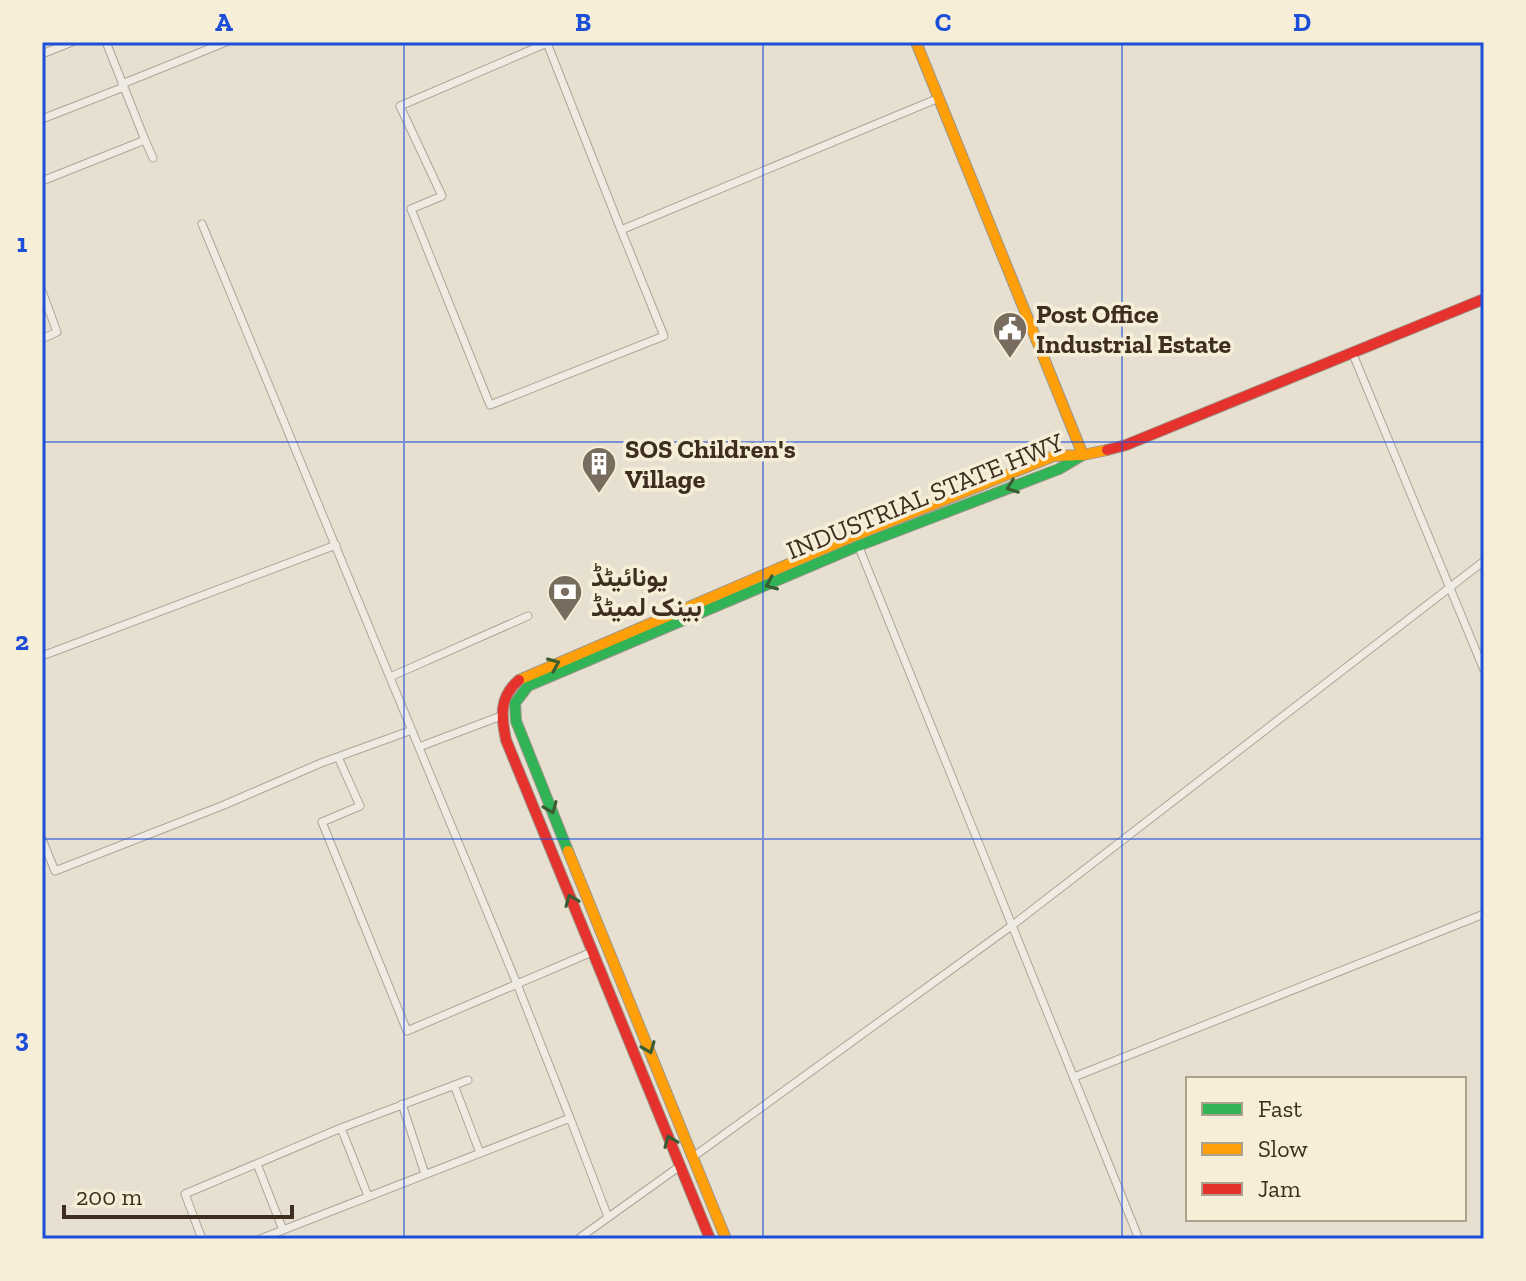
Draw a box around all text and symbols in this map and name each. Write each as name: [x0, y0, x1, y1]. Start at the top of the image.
text: A: [215, 6, 233, 38]
text: B: [575, 6, 591, 38]
text: C: [935, 6, 951, 38]
text: D: [1293, 6, 1311, 38]
text: 1: [17, 227, 28, 259]
place label: Post Office Industrial Estate: [1036, 298, 1232, 360]
public building icon: Post Office Industrial Estate: [991, 310, 1029, 360]
street label: INDUSTRIAL STATE HWY: [782, 426, 1068, 566]
place label: SOS Children's Village: [625, 433, 796, 495]
building icon: SOS Children's Village: [580, 445, 618, 495]
one-way arrow: [1006, 477, 1020, 494]
place label: یونائیٹڈ بینک لمیٹڈ: [591, 561, 702, 623]
bank icon: یونائیٹڈ بینک لمیٹڈ: [546, 573, 584, 623]
one-way arrow: [765, 574, 779, 590]
text: 2: [15, 625, 29, 657]
one-way arrow: [546, 657, 560, 673]
one-way arrow: [541, 800, 557, 814]
one-way arrow: [565, 894, 581, 908]
text: 3: [15, 1022, 29, 1054]
one-way arrow: [639, 1040, 655, 1054]
legend: [1186, 1077, 1466, 1221]
text: Fast: [1258, 1094, 1302, 1123]
text: Slow: [1258, 1134, 1308, 1163]
one-way arrow: [663, 1135, 680, 1149]
scale bar: [64, 1169, 292, 1219]
text: Jam: [1258, 1174, 1301, 1203]
text: 200 m: [76, 1182, 142, 1211]

